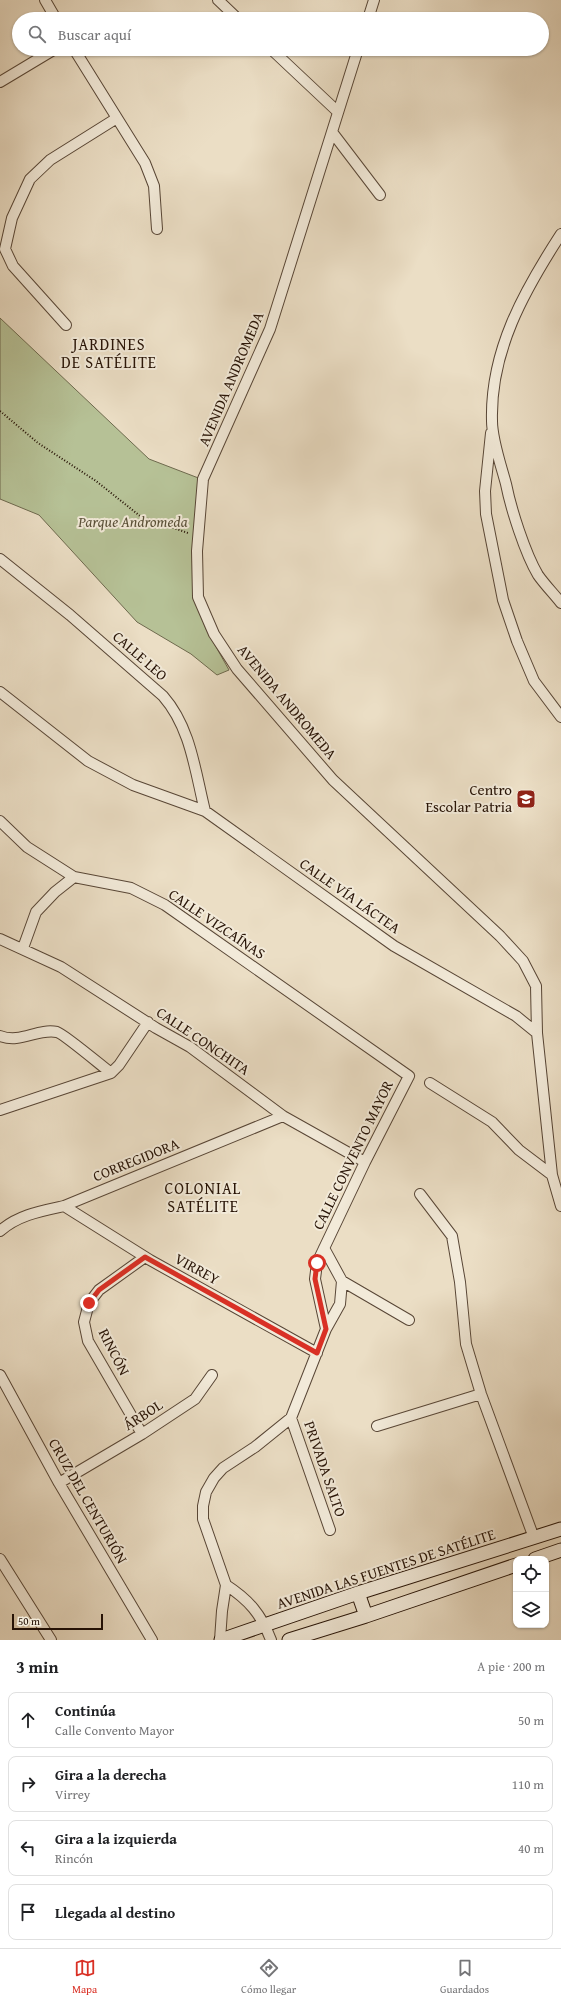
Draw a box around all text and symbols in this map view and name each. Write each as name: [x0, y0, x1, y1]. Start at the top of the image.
search box: [12, 12, 549, 56]
icon: search: [26, 23, 48, 45]
text: Buscar aquí: [58, 24, 131, 45]
street label: AVENIDA ANDROMEDA: [193, 308, 268, 449]
district label: JARDINES DE SATÉLITE: [61, 332, 157, 374]
park label: Parque Andromeda: [77, 511, 188, 532]
street label: CALLE LEO: [108, 626, 172, 685]
street label: AVENIDA ANDROMEDA: [233, 640, 342, 764]
place label: Centro Escolar Patria: [425, 779, 512, 817]
school or university icon: Centro Escolar Patria: [515, 788, 537, 810]
street label: CALLE VÍA LÁCTEA: [296, 853, 405, 938]
street label: CALLE VIZCAÍNAS: [165, 883, 270, 964]
street label: CALLE CONCHITA: [152, 1001, 254, 1080]
street label: CALLE CONVENTO MAYOR: [307, 1076, 398, 1233]
street label: CORREGIDORA: [89, 1133, 182, 1186]
district label: COLONIAL SATÉLITE: [165, 1176, 241, 1218]
street label: VIRREY: [171, 1248, 223, 1289]
route start: [308, 1254, 326, 1272]
route end: [80, 1294, 98, 1312]
street label: RINCÓN: [94, 1325, 135, 1379]
street label: ÁRBOL: [119, 1394, 167, 1435]
street label: PRIVADA SALTO: [299, 1418, 352, 1520]
street label: CRUZ DEL CENTURIÓN: [44, 1434, 133, 1567]
street label: AVENIDA LAS FUENTES DE SATÉLITE: [274, 1523, 498, 1614]
map controls: [513, 1556, 549, 1628]
button: locate: [513, 1556, 549, 1592]
button: layers: [513, 1592, 549, 1628]
scale bar: [12, 1612, 103, 1631]
text: 50 m: [18, 1613, 40, 1629]
text: 3 min: [16, 1654, 58, 1679]
text: A pie · 200 m: [477, 1657, 545, 1676]
text: Continúa: [55, 1700, 116, 1721]
icon: ahead: [17, 1709, 39, 1731]
text: 50 m: [518, 1711, 544, 1730]
text: Calle Convento Mayor: [55, 1721, 174, 1740]
text: Gira a la derecha: [55, 1764, 166, 1785]
icon: right: [17, 1773, 39, 1795]
text: 110 m: [512, 1775, 544, 1794]
text: Virrey: [55, 1785, 90, 1804]
text: Gira a la izquierda: [55, 1828, 177, 1849]
icon: left: [17, 1837, 39, 1859]
text: 40 m: [518, 1839, 544, 1858]
text: Rincón: [55, 1849, 93, 1868]
icon: arrive: [17, 1901, 39, 1923]
text: Llegada al destino: [55, 1902, 175, 1923]
tab: Mapa: [72, 1957, 97, 1997]
tab: Cómo llegar: [241, 1957, 296, 1997]
tab: Guardados: [440, 1957, 489, 1997]

